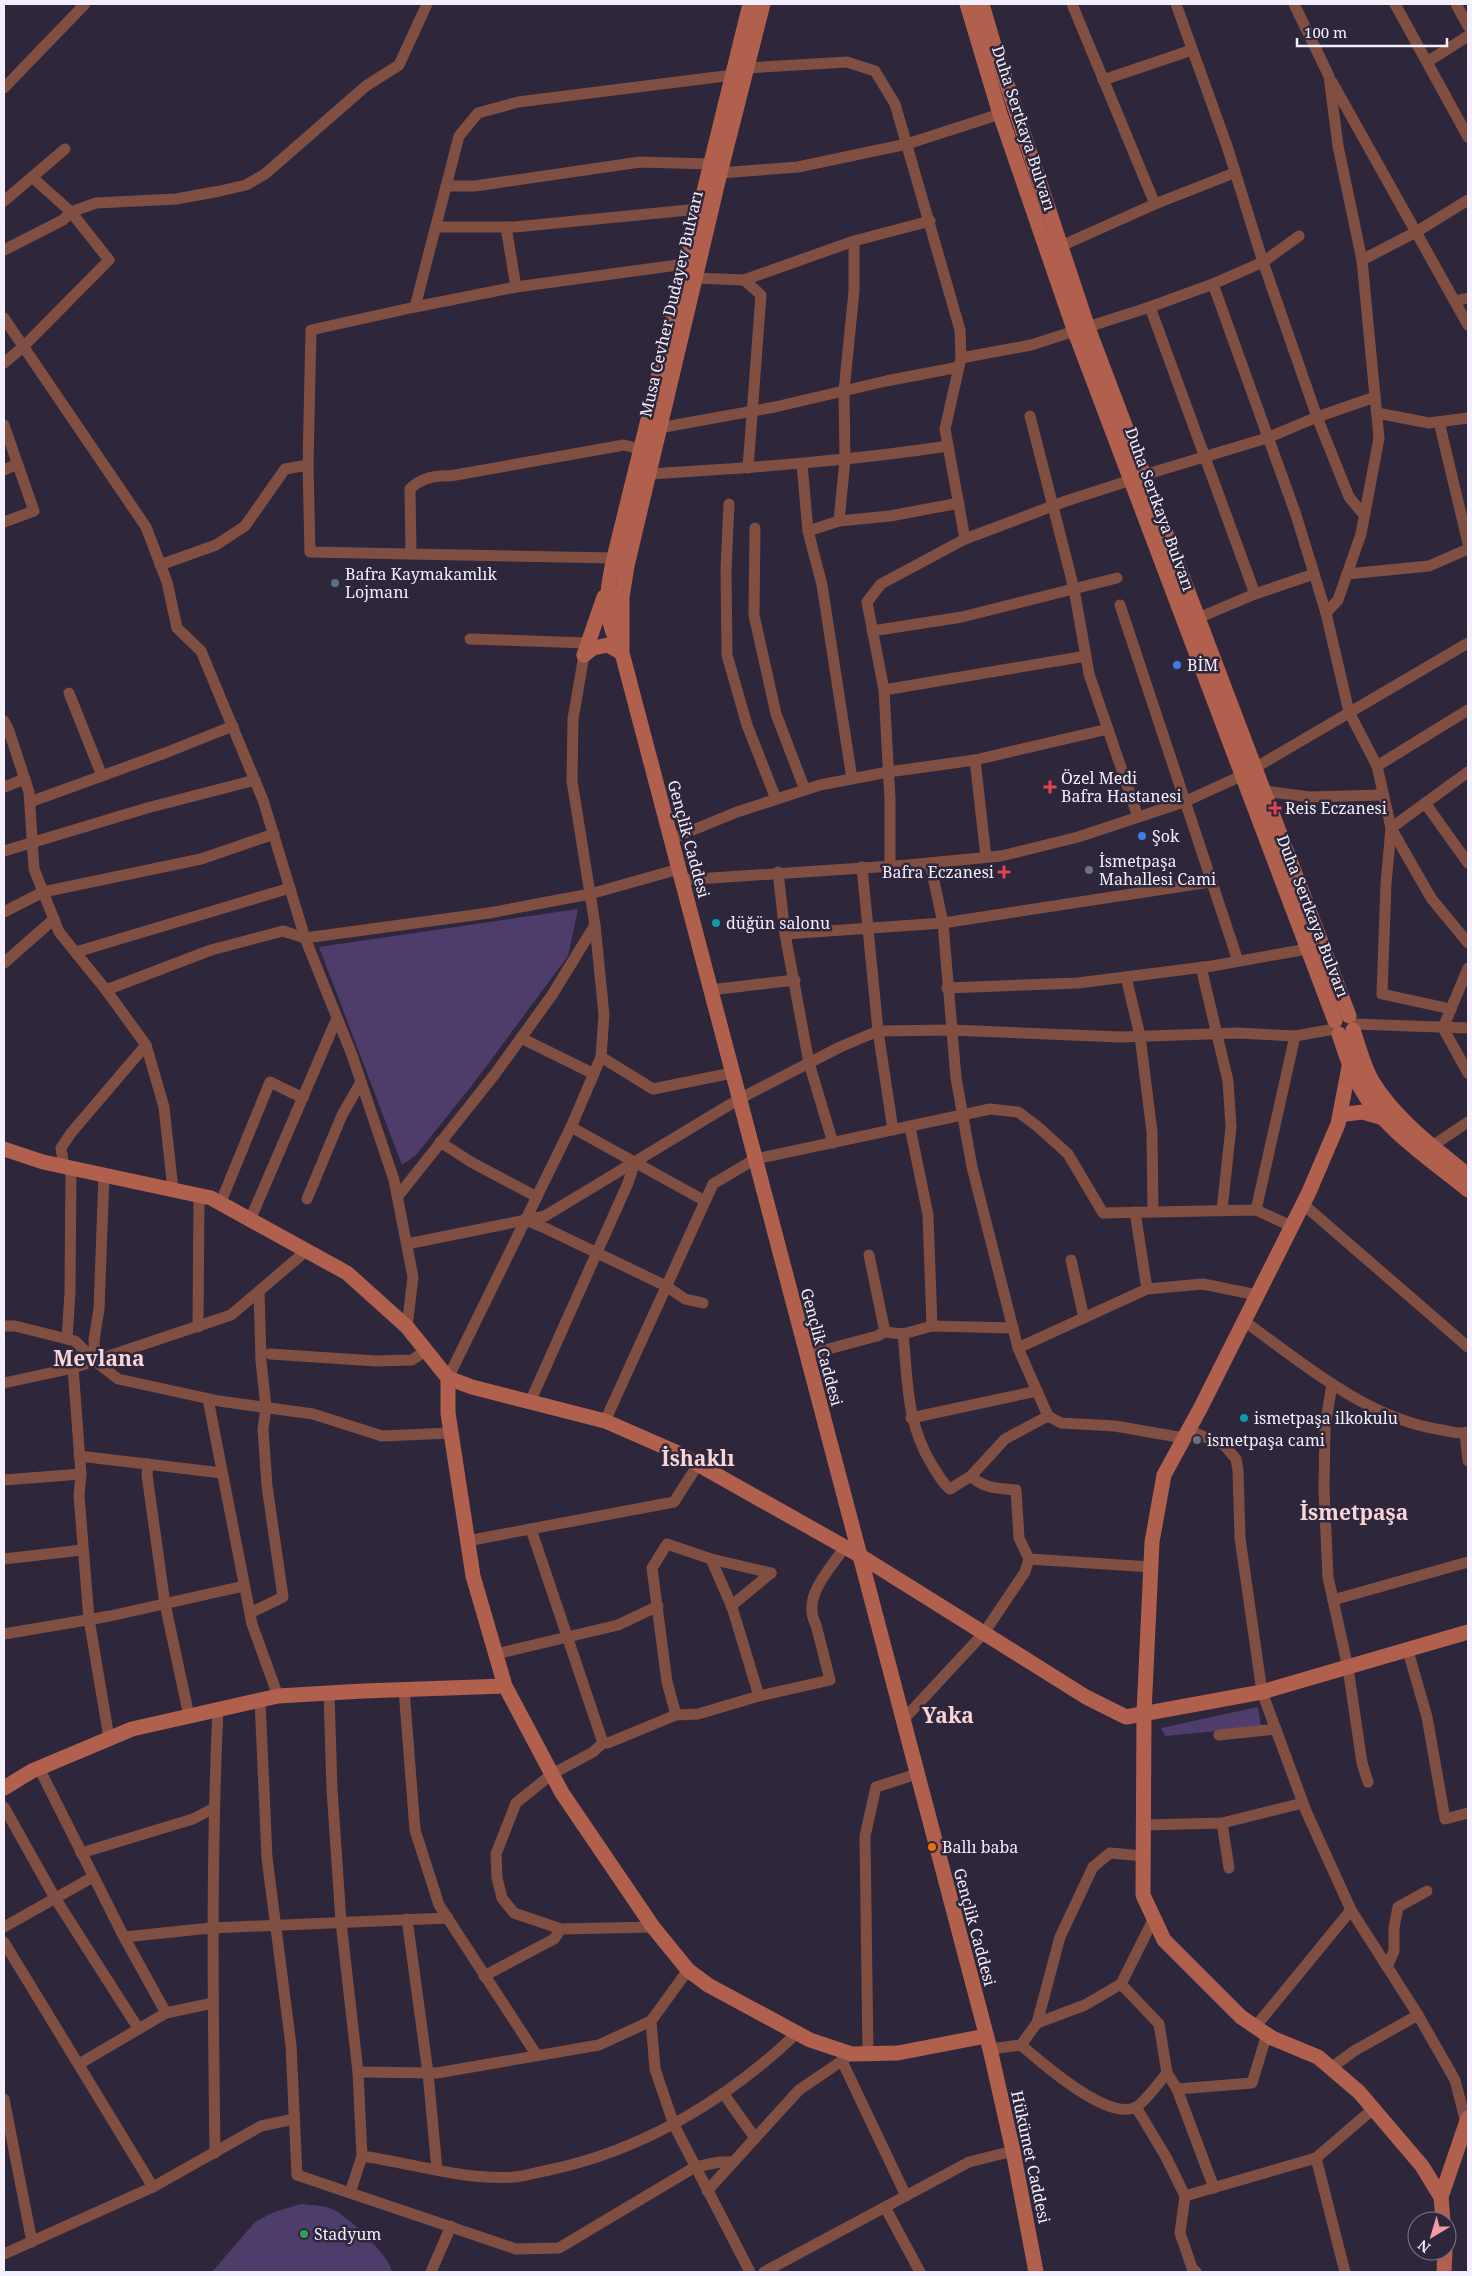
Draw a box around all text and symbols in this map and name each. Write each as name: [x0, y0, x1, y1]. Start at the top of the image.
scale bar: [1297, 15, 1447, 47]
text: 100 m: [1304, 22, 1347, 42]
street label: Duha Sertkaya Bulvarı: [987, 43, 1061, 213]
street label: Musa Cevher Dudayev Bulvarı: [634, 189, 708, 419]
street label: Duha Sertkaya Bulvarı: [1120, 424, 1200, 594]
place label: Bafra Kaymakamlık Lojmanı: [345, 563, 497, 603]
marker: Bafra Kaymakamlık Lojmanı: [329, 577, 341, 589]
place label: BİM: [1187, 654, 1218, 676]
marker: BİM: [1171, 659, 1183, 671]
place label: Özel Medi Bafra Hastanesi: [1061, 767, 1182, 807]
street label: Gençlik Caddesi: [663, 778, 715, 900]
marker: Özel Medi Bafra Hastanesi: [1043, 780, 1057, 794]
place label: Reis Eczanesi: [1285, 797, 1387, 819]
marker: Reis Eczanesi: [1269, 802, 1281, 814]
place label: Şok: [1152, 825, 1180, 847]
marker: Şok: [1136, 830, 1148, 842]
street label: Duha Sertkaya Bulvarı: [1272, 832, 1354, 1000]
place label: İsmetpaşa Mahallesi Cami: [1099, 850, 1216, 890]
place label: Bafra Eczanesi: [882, 861, 994, 883]
marker: İsmetpaşa Mahallesi Cami: [1083, 864, 1095, 876]
marker: Bafra Eczanesi: [998, 866, 1010, 878]
place label: düğün salonu: [726, 912, 830, 934]
marker: düğün salonu: [710, 917, 722, 929]
street label: Gençlik Caddesi: [796, 1286, 848, 1408]
district label: Mevlana: [53, 1344, 145, 1372]
place label: ismetpaşa ilkokulu: [1254, 1407, 1398, 1429]
marker: ismetpaşa ilkokulu: [1238, 1412, 1250, 1424]
place label: ismetpaşa cami: [1207, 1429, 1325, 1451]
marker: ismetpaşa cami: [1191, 1434, 1203, 1446]
district label: İshaklı: [661, 1444, 735, 1472]
district label: İsmetpaşa: [1300, 1498, 1408, 1526]
district label: Yaka: [922, 1701, 974, 1729]
place label: Ballı baba: [942, 1836, 1018, 1858]
marker: Ballı baba: [926, 1841, 938, 1853]
street label: Gençlik Caddesi: [949, 1866, 1001, 1988]
street label: Hükümet Caddesi: [1006, 2089, 1056, 2225]
north arrow: [1407, 2211, 1457, 2261]
place label: Stadyum: [314, 2223, 382, 2245]
marker: Stadyum: [298, 2228, 310, 2240]
text: N: [1413, 2236, 1434, 2258]

